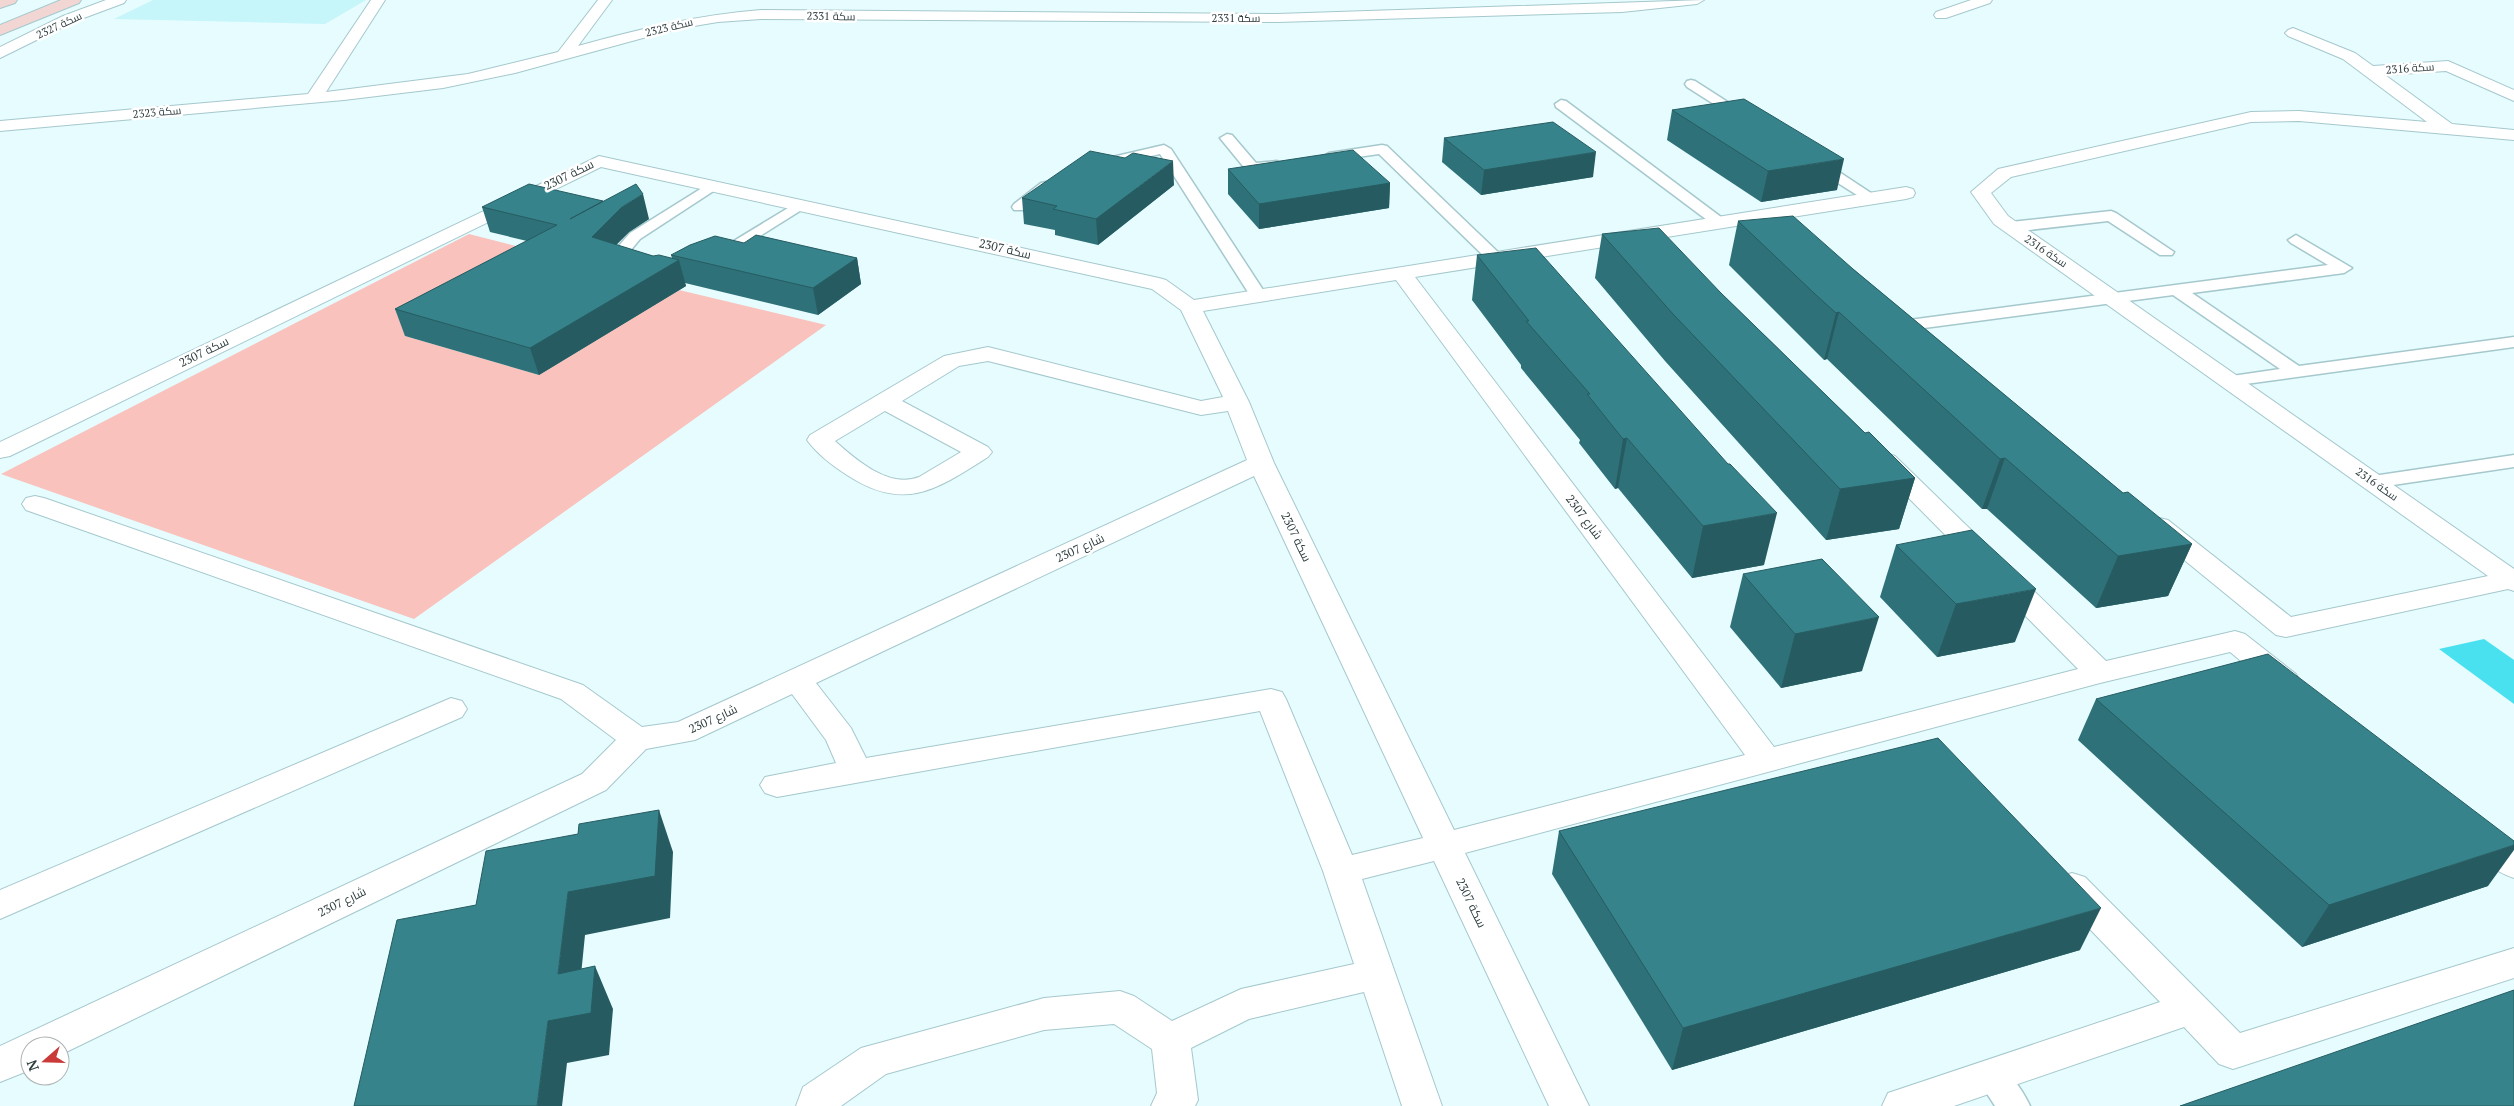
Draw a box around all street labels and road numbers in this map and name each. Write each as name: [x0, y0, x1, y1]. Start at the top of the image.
street label: سكة 2327: [34, 8, 84, 42]
street label: سكة 2331: [806, 9, 856, 23]
street label: سكة 2331: [1212, 11, 1260, 25]
street label: سكة 2323: [644, 14, 694, 40]
street label: 2316 سكة: [2385, 59, 2435, 77]
street label: سكة 2323: [132, 103, 182, 121]
street label: سكة 2307: [542, 156, 596, 193]
street label: 2316 سكة: [2022, 232, 2070, 270]
street label: سكة 2307: [977, 235, 1033, 262]
street label: سكة 2307: [177, 333, 231, 370]
street label: 2316 سكة: [2353, 464, 2401, 504]
street label: 2307 شارع: [1562, 492, 1606, 543]
street label: سكة 2307: [1278, 510, 1315, 564]
street label: 2307 شارع: [1053, 530, 1107, 566]
street label: 2307 شارع: [686, 701, 740, 737]
street label: سكة 2307: [1453, 876, 1490, 930]
street label: 2307 شارع: [315, 883, 369, 921]

